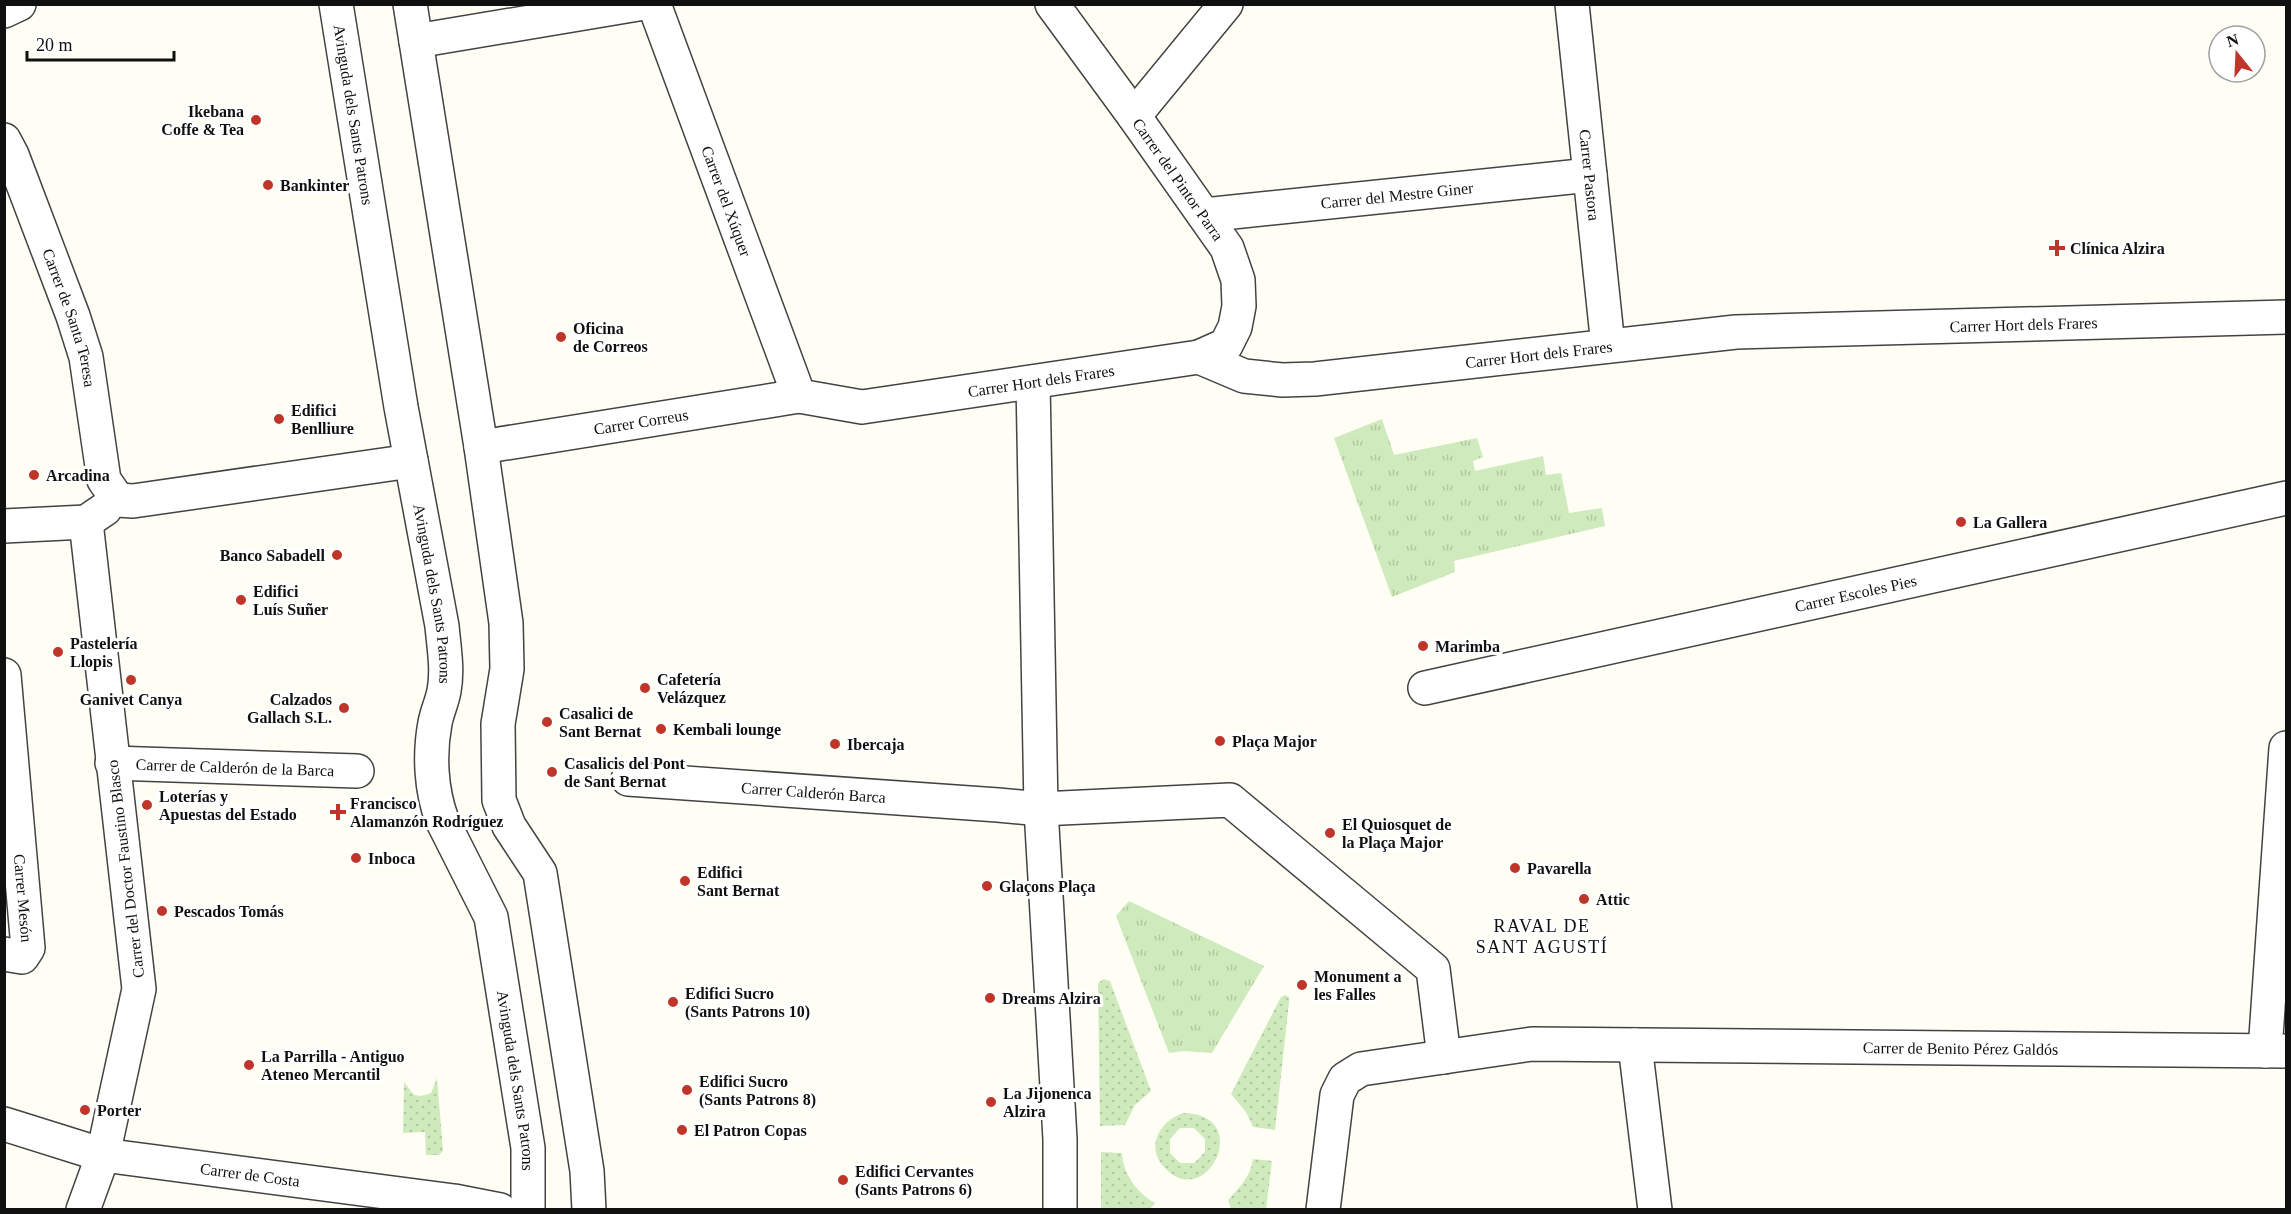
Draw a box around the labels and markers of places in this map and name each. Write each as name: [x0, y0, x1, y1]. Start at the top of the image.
place label: Ikebana Coffe & Tea: [161, 103, 244, 138]
marker: Ikebana Coffe & Tea: [249, 113, 263, 127]
place label: Bankinter: [280, 177, 349, 194]
marker: Bankinter: [261, 178, 275, 192]
marker: Clínica Alzira: [2048, 239, 2066, 257]
place label: Clínica Alzira: [2070, 240, 2165, 257]
place label: Oficina de Correos: [573, 320, 648, 355]
marker: Oficina de Correos: [554, 330, 568, 344]
place label: Edifici Benlliure: [291, 402, 354, 437]
marker: Edifici Benlliure: [272, 412, 286, 426]
place label: Arcadina: [46, 467, 110, 484]
marker: Arcadina: [27, 468, 41, 482]
place label: La Gallera: [1973, 514, 2047, 531]
marker: La Gallera: [1954, 515, 1968, 529]
place label: Banco Sabadell: [220, 547, 326, 564]
marker: Banco Sabadell: [330, 548, 344, 562]
place label: Edifici Luís Suñer: [253, 583, 328, 618]
marker: Edifici Luís Suñer: [234, 593, 248, 607]
place label: Pastelería Llopis: [70, 635, 138, 671]
place label: Marimba: [1435, 638, 1500, 655]
marker: Marimba: [1416, 639, 1430, 653]
marker: Pastelería Llopis: [51, 645, 65, 659]
place label: Cafetería Velázquez: [657, 671, 726, 707]
marker: Ganivet Canya: [124, 673, 138, 687]
marker: Cafetería Velázquez: [638, 681, 652, 695]
place label: Ganivet Canya: [80, 691, 182, 709]
place label: Calzados Gallach S.L.: [247, 691, 332, 726]
marker: Calzados Gallach S.L.: [337, 701, 351, 715]
place label: Casalici de Sant Bernat: [559, 705, 642, 740]
marker: Casalici de Sant Bernat: [540, 715, 554, 729]
place label: Kembali lounge: [673, 721, 781, 739]
marker: Kembali lounge: [654, 722, 668, 736]
place label: Plaça Major: [1232, 733, 1317, 751]
marker: Plaça Major: [1213, 734, 1227, 748]
place label: Ibercaja: [847, 736, 904, 754]
marker: Ibercaja: [828, 737, 842, 751]
place label: Casalicis del Pont de Sant Bernat: [564, 755, 686, 790]
marker: Casalicis del Pont de Sant Bernat: [545, 765, 559, 779]
place label: Loterías y Apuestas del Estado: [159, 788, 297, 824]
place label: Francisco Alamanzón Rodríguez: [350, 795, 503, 831]
marker: Loterías y Apuestas del Estado: [140, 798, 154, 812]
marker: Francisco Alamanzón Rodríguez: [331, 805, 345, 819]
place label: El Quiosquet de la Plaça Major: [1342, 816, 1451, 852]
marker: El Quiosquet de la Plaça Major: [1323, 826, 1337, 840]
place label: Inboca: [368, 850, 415, 867]
marker: Inboca: [349, 851, 363, 865]
place label: Pavarella: [1527, 860, 1592, 877]
marker: Pavarella: [1508, 861, 1522, 875]
place label: Edifici Sant Bernat: [697, 864, 780, 899]
marker: Edifici Sant Bernat: [678, 874, 692, 888]
place label: Glaçons Plaça: [999, 878, 1095, 896]
marker: Glaçons Plaça: [980, 879, 994, 893]
place label: Attic: [1596, 891, 1630, 908]
marker: Attic: [1577, 892, 1591, 906]
place label: Pescados Tomás: [174, 903, 284, 920]
marker: Pescados Tomás: [155, 904, 169, 918]
place label: Monument a les Falles: [1314, 968, 1402, 1003]
marker: Monument a les Falles: [1295, 978, 1309, 992]
place label: Edifici Sucro (Sants Patrons 10): [685, 985, 810, 1021]
place label: Dreams Alzira: [1002, 990, 1101, 1007]
marker: Dreams Alzira: [983, 991, 997, 1005]
marker: Edifici Sucro (Sants Patrons 10): [666, 995, 680, 1009]
place label: La Parrilla - Antiguo Ateneo Mercantil: [261, 1048, 405, 1083]
marker: La Parrilla - Antiguo Ateneo Mercantil: [242, 1058, 256, 1072]
place label: Edifici Sucro (Sants Patrons 8): [699, 1073, 816, 1109]
marker: Edifici Sucro (Sants Patrons 8): [680, 1083, 694, 1097]
place label: La Jijonenca Alzira: [1003, 1085, 1091, 1120]
marker: La Jijonenca Alzira: [984, 1095, 998, 1109]
place label: Porter: [97, 1102, 141, 1119]
marker: Porter: [78, 1103, 92, 1117]
place label: El Patron Copas: [694, 1122, 807, 1140]
marker: El Patron Copas: [675, 1123, 689, 1137]
place label: Edifici Cervantes (Sants Patrons 6): [855, 1163, 974, 1199]
marker: Edifici Cervantes (Sants Patrons 6): [836, 1173, 850, 1187]

